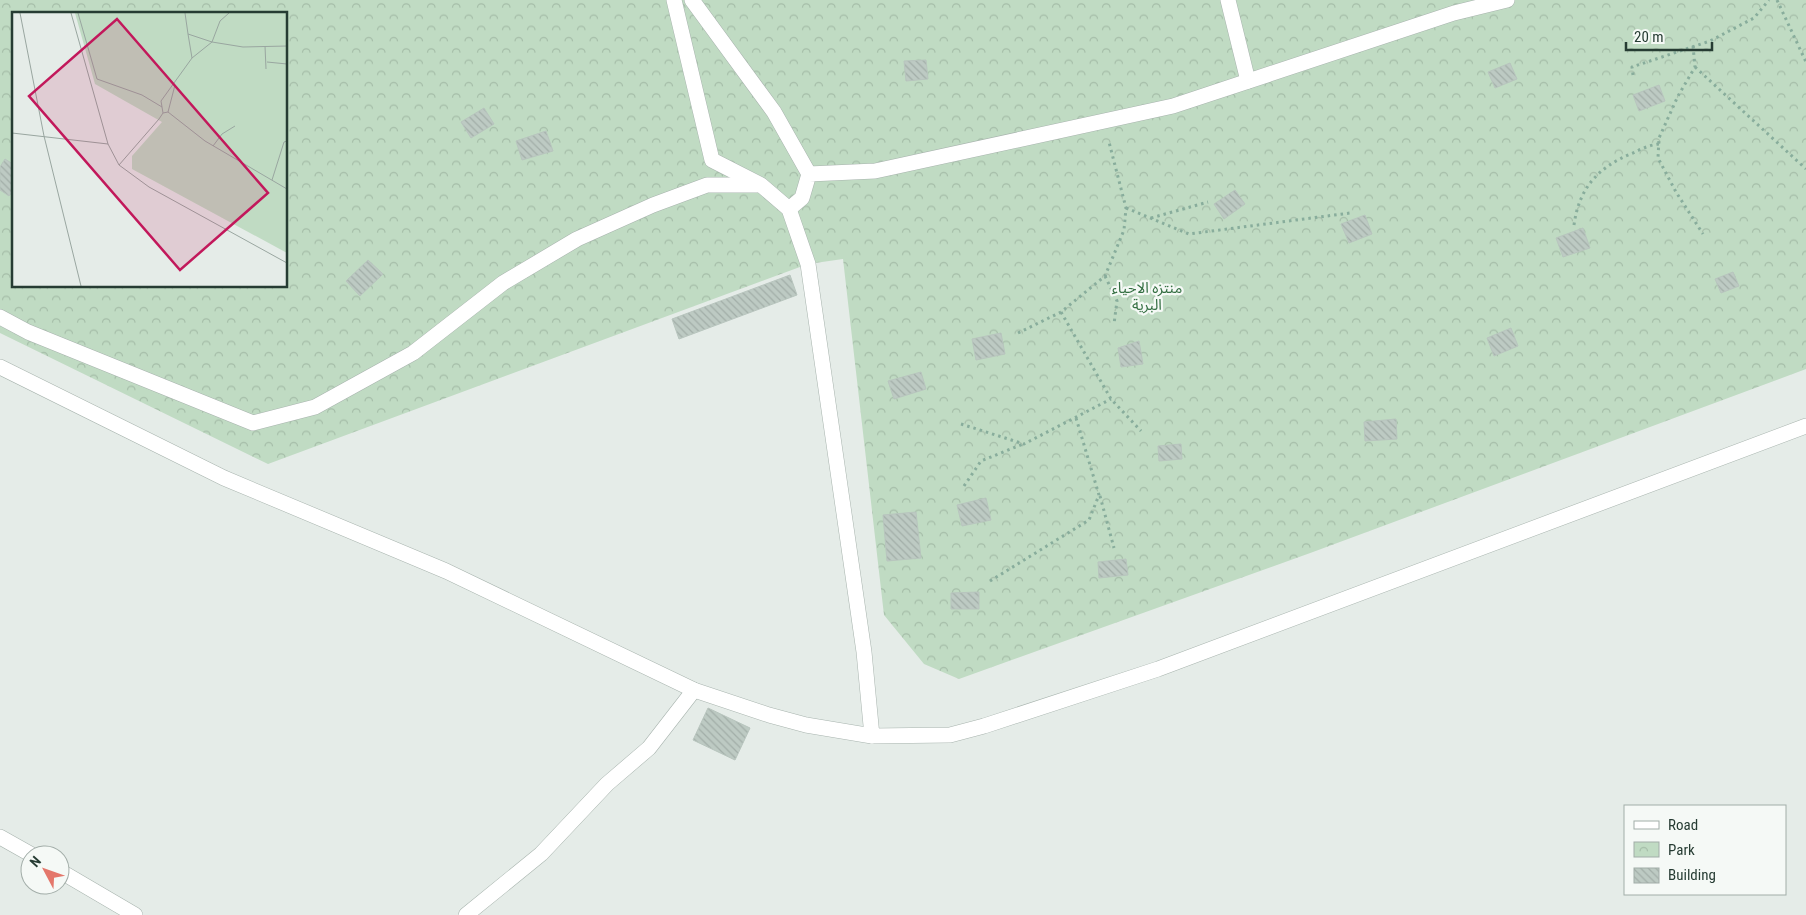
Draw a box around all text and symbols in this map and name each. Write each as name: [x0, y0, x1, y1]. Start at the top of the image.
inset map: [12, 12, 288, 288]
scale bar: [1626, 20, 1712, 52]
text: 20 m: [1634, 28, 1664, 46]
park label: منتزه الاحياء البرية: [1112, 279, 1182, 314]
legend: [1624, 805, 1786, 895]
text: Road: [1668, 816, 1698, 834]
text: Park: [1668, 841, 1695, 859]
north arrow: [20, 845, 70, 895]
text: N: [26, 853, 44, 870]
text: Building: [1668, 866, 1716, 884]

